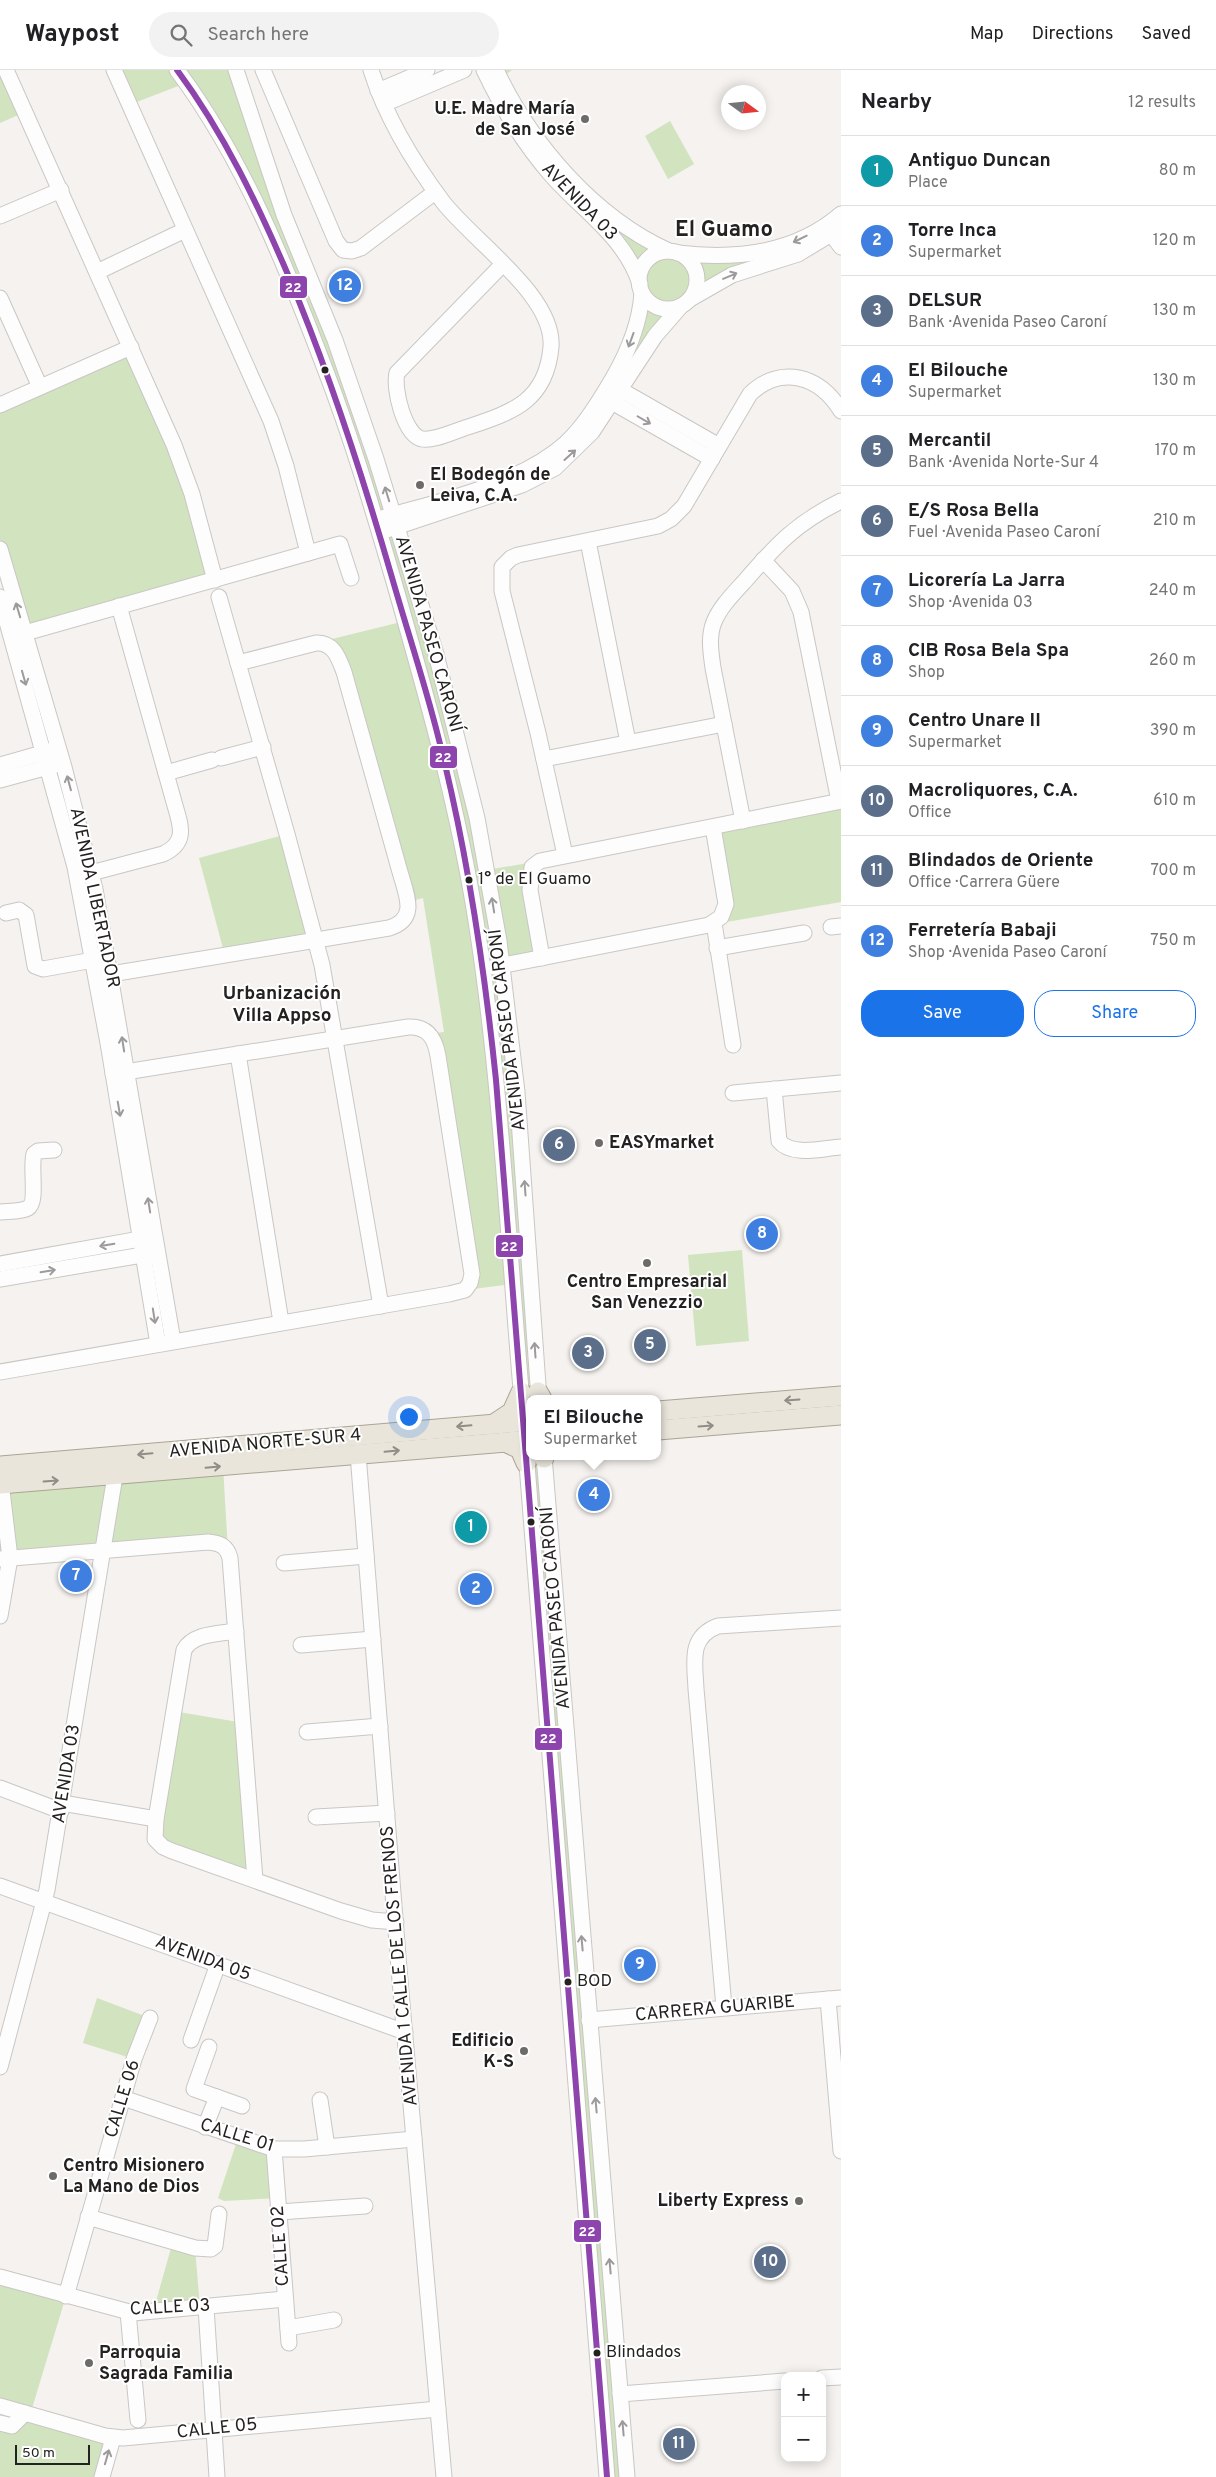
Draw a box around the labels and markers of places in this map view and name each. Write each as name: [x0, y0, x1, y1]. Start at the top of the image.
place label: U.E. Madre María de San José: [434, 98, 575, 142]
marker: U.E. Madre María de San José: [579, 113, 591, 125]
pin: 12: [329, 267, 361, 305]
unlabelled marker: [320, 365, 330, 375]
place label: El Bodegón de Leiva, C.A.: [430, 464, 551, 508]
marker: El Bodegón de Leiva, C.A.: [414, 479, 426, 491]
place label: 1° de El Guamo: [478, 869, 591, 891]
marker: 1° de El Guamo: [464, 875, 474, 885]
pin: 6: [543, 1126, 575, 1164]
place label: EASYmarket: [609, 1132, 714, 1155]
marker: EASYmarket: [593, 1137, 605, 1149]
pin: 8: [746, 1215, 778, 1253]
marker: Centro Empresarial San Venezzio: [641, 1257, 653, 1269]
place label: Centro Empresarial San Venezzio: [567, 1271, 727, 1315]
pin: 5: [634, 1326, 666, 1364]
pin: 3: [572, 1334, 604, 1372]
pin: 4: [578, 1476, 610, 1514]
pin: 1: [455, 1508, 487, 1546]
unlabelled marker: [526, 1517, 536, 1527]
pin: 7: [60, 1557, 92, 1595]
pin: 2: [460, 1570, 492, 1608]
pin: 9: [624, 1946, 656, 1984]
place label: BOD: [577, 1971, 612, 1993]
marker: BOD: [563, 1977, 573, 1987]
place label: Edificio K-S: [451, 2030, 514, 2074]
marker: Edificio K-S: [518, 2045, 530, 2057]
place label: Centro Misionero La Mano de Dios: [63, 2155, 205, 2199]
marker: Centro Misionero La Mano de Dios: [47, 2170, 59, 2182]
place label: Liberty Express: [658, 2190, 789, 2213]
marker: Liberty Express: [793, 2195, 805, 2207]
pin: 10: [754, 2243, 786, 2281]
place label: Parroquia Sagrada Familia: [99, 2342, 233, 2386]
place label: Blindados: [606, 2342, 681, 2364]
marker: Blindados: [592, 2348, 602, 2358]
marker: Parroquia Sagrada Familia: [83, 2357, 95, 2369]
pin: 11: [663, 2425, 695, 2463]

